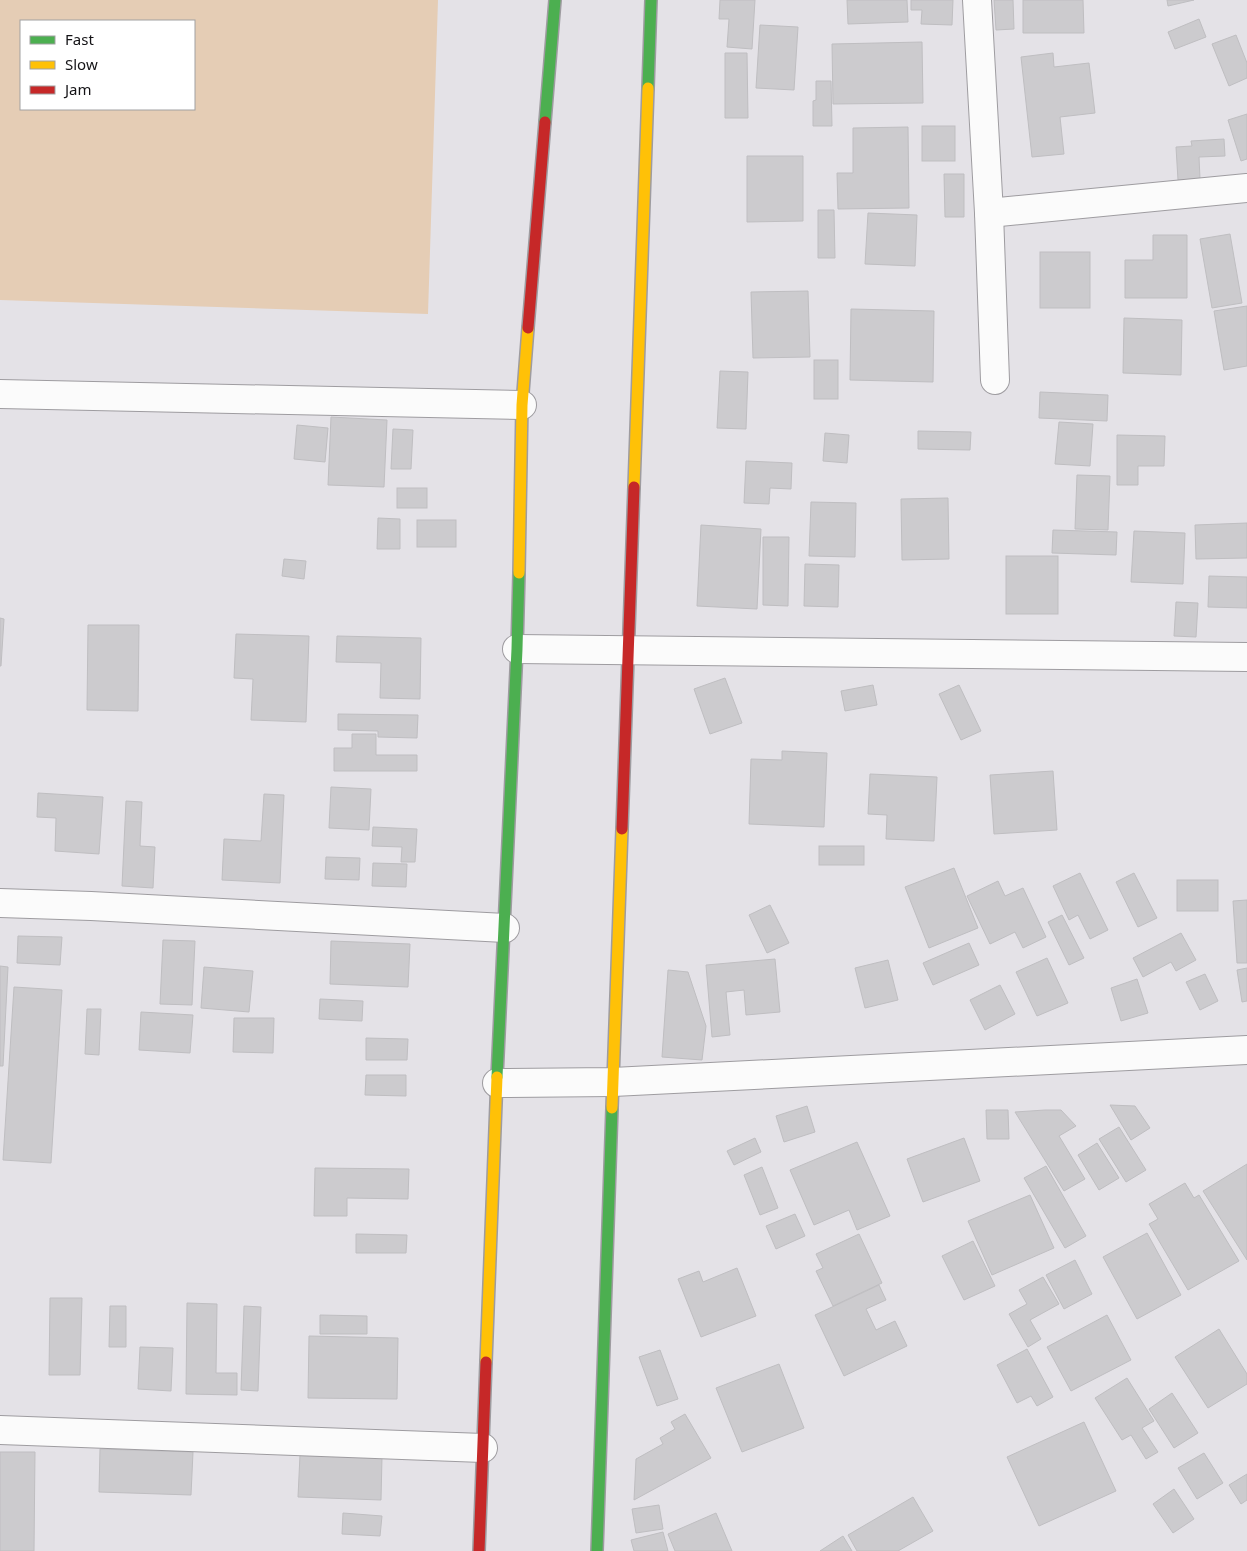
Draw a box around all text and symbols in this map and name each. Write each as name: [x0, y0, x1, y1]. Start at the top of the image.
legend: [20, 20, 195, 110]
text: Fast: [65, 29, 94, 49]
text: Slow: [65, 54, 98, 74]
text: Jam: [63, 79, 92, 99]

